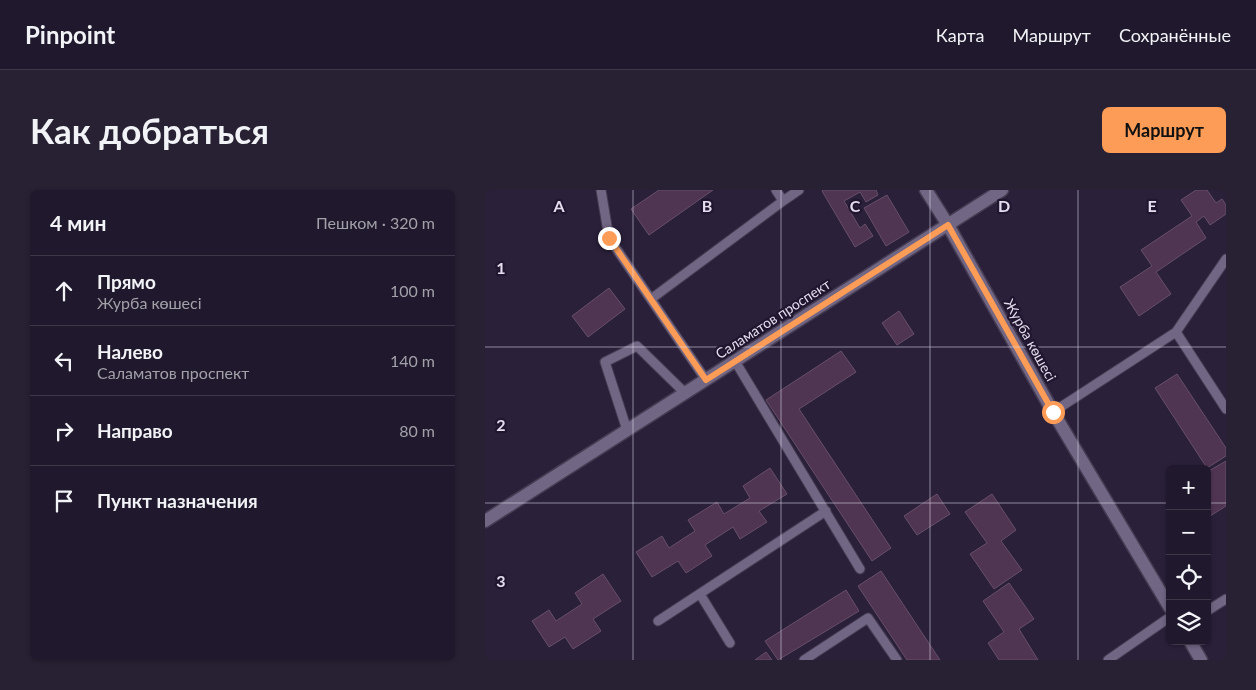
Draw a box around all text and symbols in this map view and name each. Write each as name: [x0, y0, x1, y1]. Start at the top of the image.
text: Pinpoint: [25, 20, 115, 49]
text: Карта: [936, 24, 984, 46]
text: Маршрут: [1012, 24, 1091, 46]
text: Сохранённые: [1119, 24, 1231, 46]
button: Маршрут: [1102, 107, 1226, 153]
text: Как добраться: [30, 109, 269, 151]
text: A: [552, 196, 565, 215]
text: B: [702, 196, 712, 215]
text: C: [850, 196, 861, 215]
text: D: [998, 196, 1010, 215]
text: E: [1147, 196, 1157, 215]
text: 4 мин: [50, 210, 107, 235]
text: Пешком · 320 m: [316, 213, 435, 232]
route end: [598, 227, 621, 250]
text: 1: [496, 258, 506, 277]
text: Прямо: [97, 270, 156, 293]
street label: Саламатов проспект: [712, 275, 833, 362]
icon: ahead: [50, 277, 78, 305]
text: 100 m: [390, 281, 435, 300]
text: Журба көшесі: [97, 293, 202, 312]
street label: Журба көшесі: [1001, 296, 1060, 384]
text: Налево: [97, 340, 163, 363]
icon: left: [50, 347, 78, 375]
text: 140 m: [390, 351, 435, 370]
text: Саламатов проспект: [97, 363, 249, 382]
route start: [1042, 401, 1065, 424]
text: 2: [496, 415, 506, 434]
icon: right: [50, 417, 78, 445]
text: Направо: [97, 419, 173, 442]
text: 80 m: [399, 421, 435, 440]
map controls: [1166, 465, 1211, 645]
button: +: [1166, 465, 1211, 510]
icon: arrive: [50, 487, 78, 515]
text: Пункт назначения: [97, 489, 258, 512]
button: −: [1166, 510, 1211, 555]
button: locate: [1166, 555, 1211, 600]
text: 3: [496, 571, 506, 590]
button: layers: [1166, 600, 1211, 645]

